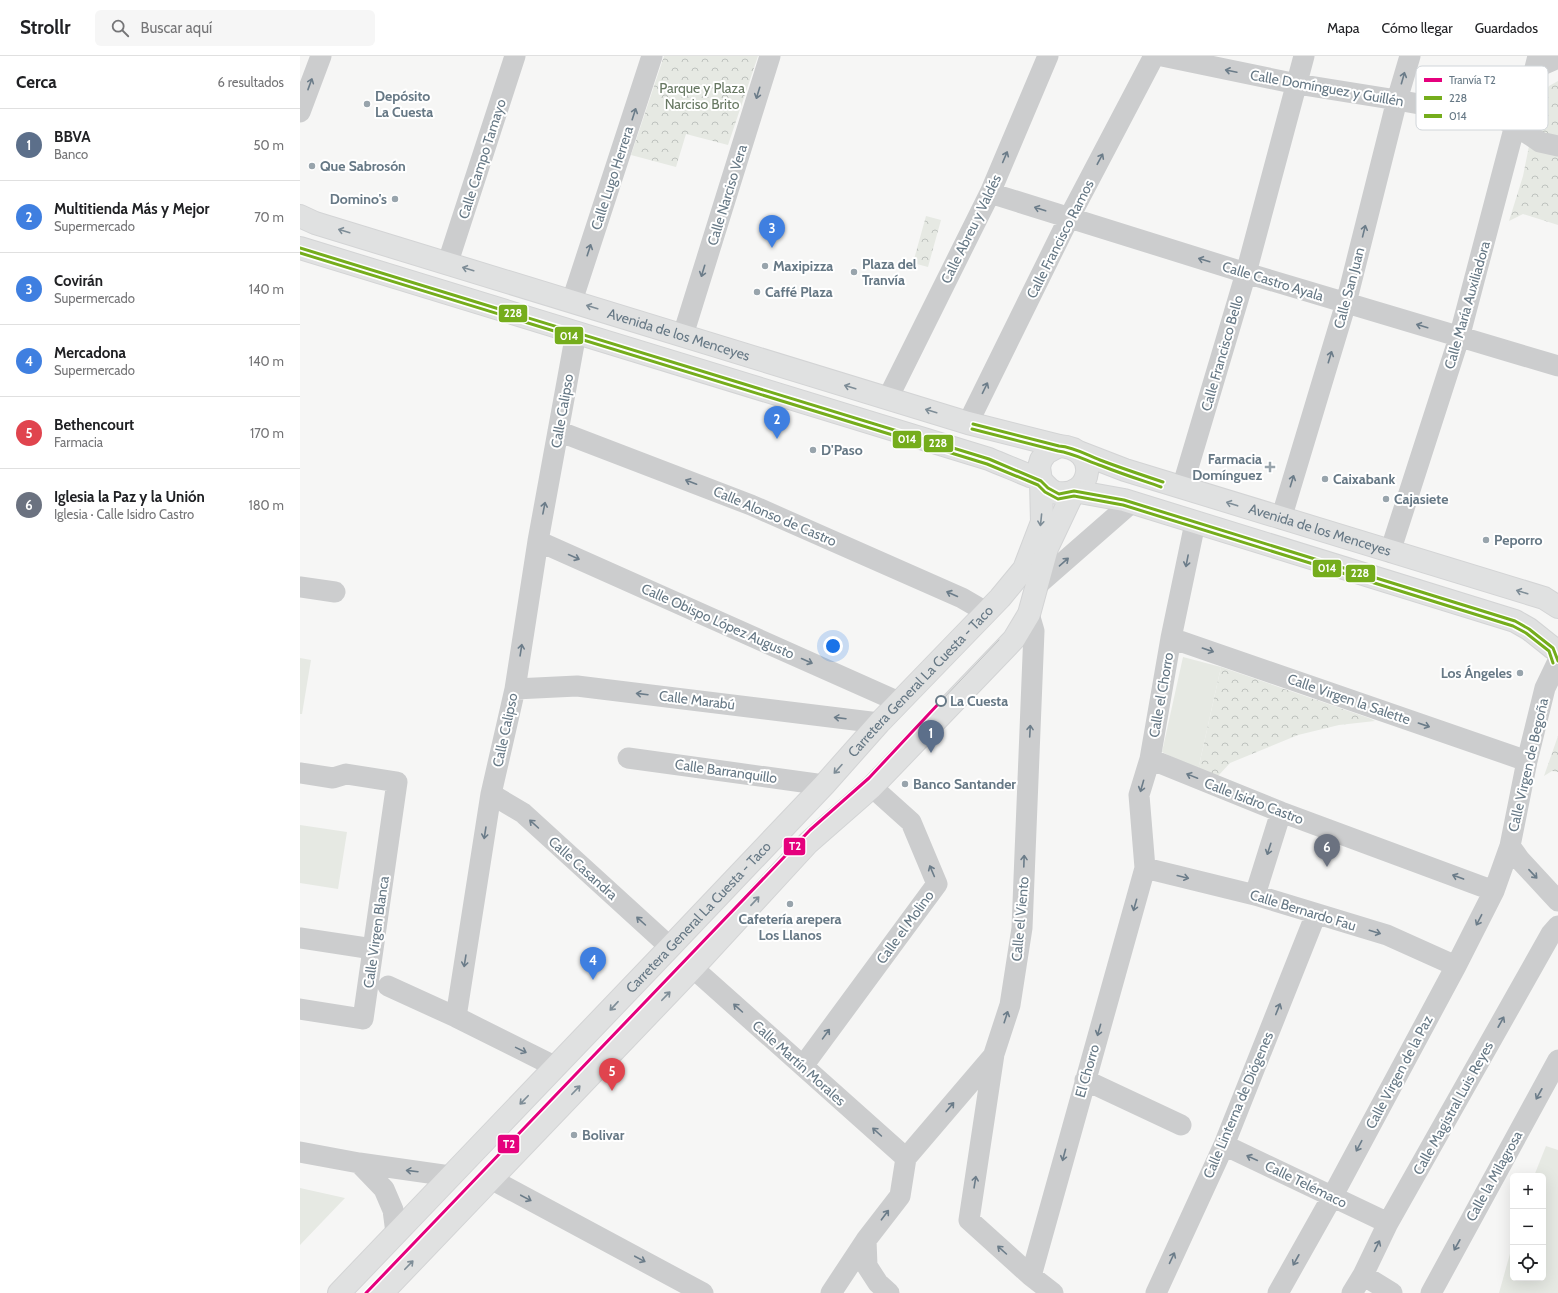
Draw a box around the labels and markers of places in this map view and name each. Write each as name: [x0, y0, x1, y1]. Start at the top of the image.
place label: Depósito La Cuesta: [375, 87, 433, 121]
marker: Depósito La Cuesta: [362, 99, 372, 109]
place label: Que Sabrosón: [320, 157, 406, 175]
marker: Que Sabrosón: [307, 161, 317, 171]
place label: Domino's: [330, 190, 387, 208]
marker: Domino's: [390, 194, 400, 204]
pin: 3: [759, 215, 785, 248]
place label: Plaza del Tranvía: [862, 255, 917, 289]
place label: Maxipizza: [773, 257, 833, 275]
marker: Maxipizza: [760, 261, 770, 271]
marker: Plaza del Tranvía: [849, 267, 859, 277]
place label: Caffé Plaza: [765, 283, 833, 301]
marker: Caffé Plaza: [752, 287, 762, 297]
pin: 2: [764, 406, 790, 439]
place label: D'Paso: [821, 441, 863, 459]
marker: D'Paso: [808, 445, 818, 455]
place label: Farmacia Domínguez: [1192, 450, 1262, 484]
marker: Farmacia Domínguez: [1265, 462, 1275, 472]
place label: Caixabank: [1333, 470, 1395, 488]
marker: Caixabank: [1320, 474, 1330, 484]
place label: Cajasiete: [1394, 490, 1448, 508]
marker: Cajasiete: [1381, 494, 1391, 504]
place label: Peporro: [1494, 531, 1542, 549]
marker: Peporro: [1481, 535, 1491, 545]
place label: Los Ángeles: [1441, 664, 1512, 682]
marker: Los Ángeles: [1515, 668, 1525, 678]
place label: La Cuesta: [950, 693, 1008, 709]
marker: La Cuesta: [935, 695, 947, 707]
pin: 1: [918, 720, 944, 753]
place label: Banco Santander: [913, 775, 1016, 793]
marker: Banco Santander: [900, 779, 910, 789]
pin: 6: [1314, 834, 1340, 867]
marker: Cafetería arepera Los Llanos: [785, 899, 795, 909]
place label: Cafetería arepera Los Llanos: [739, 910, 841, 944]
pin: 4: [580, 947, 606, 980]
pin: 5: [599, 1058, 625, 1091]
place label: Bolivar: [582, 1126, 625, 1144]
marker: Bolivar: [569, 1130, 579, 1140]

